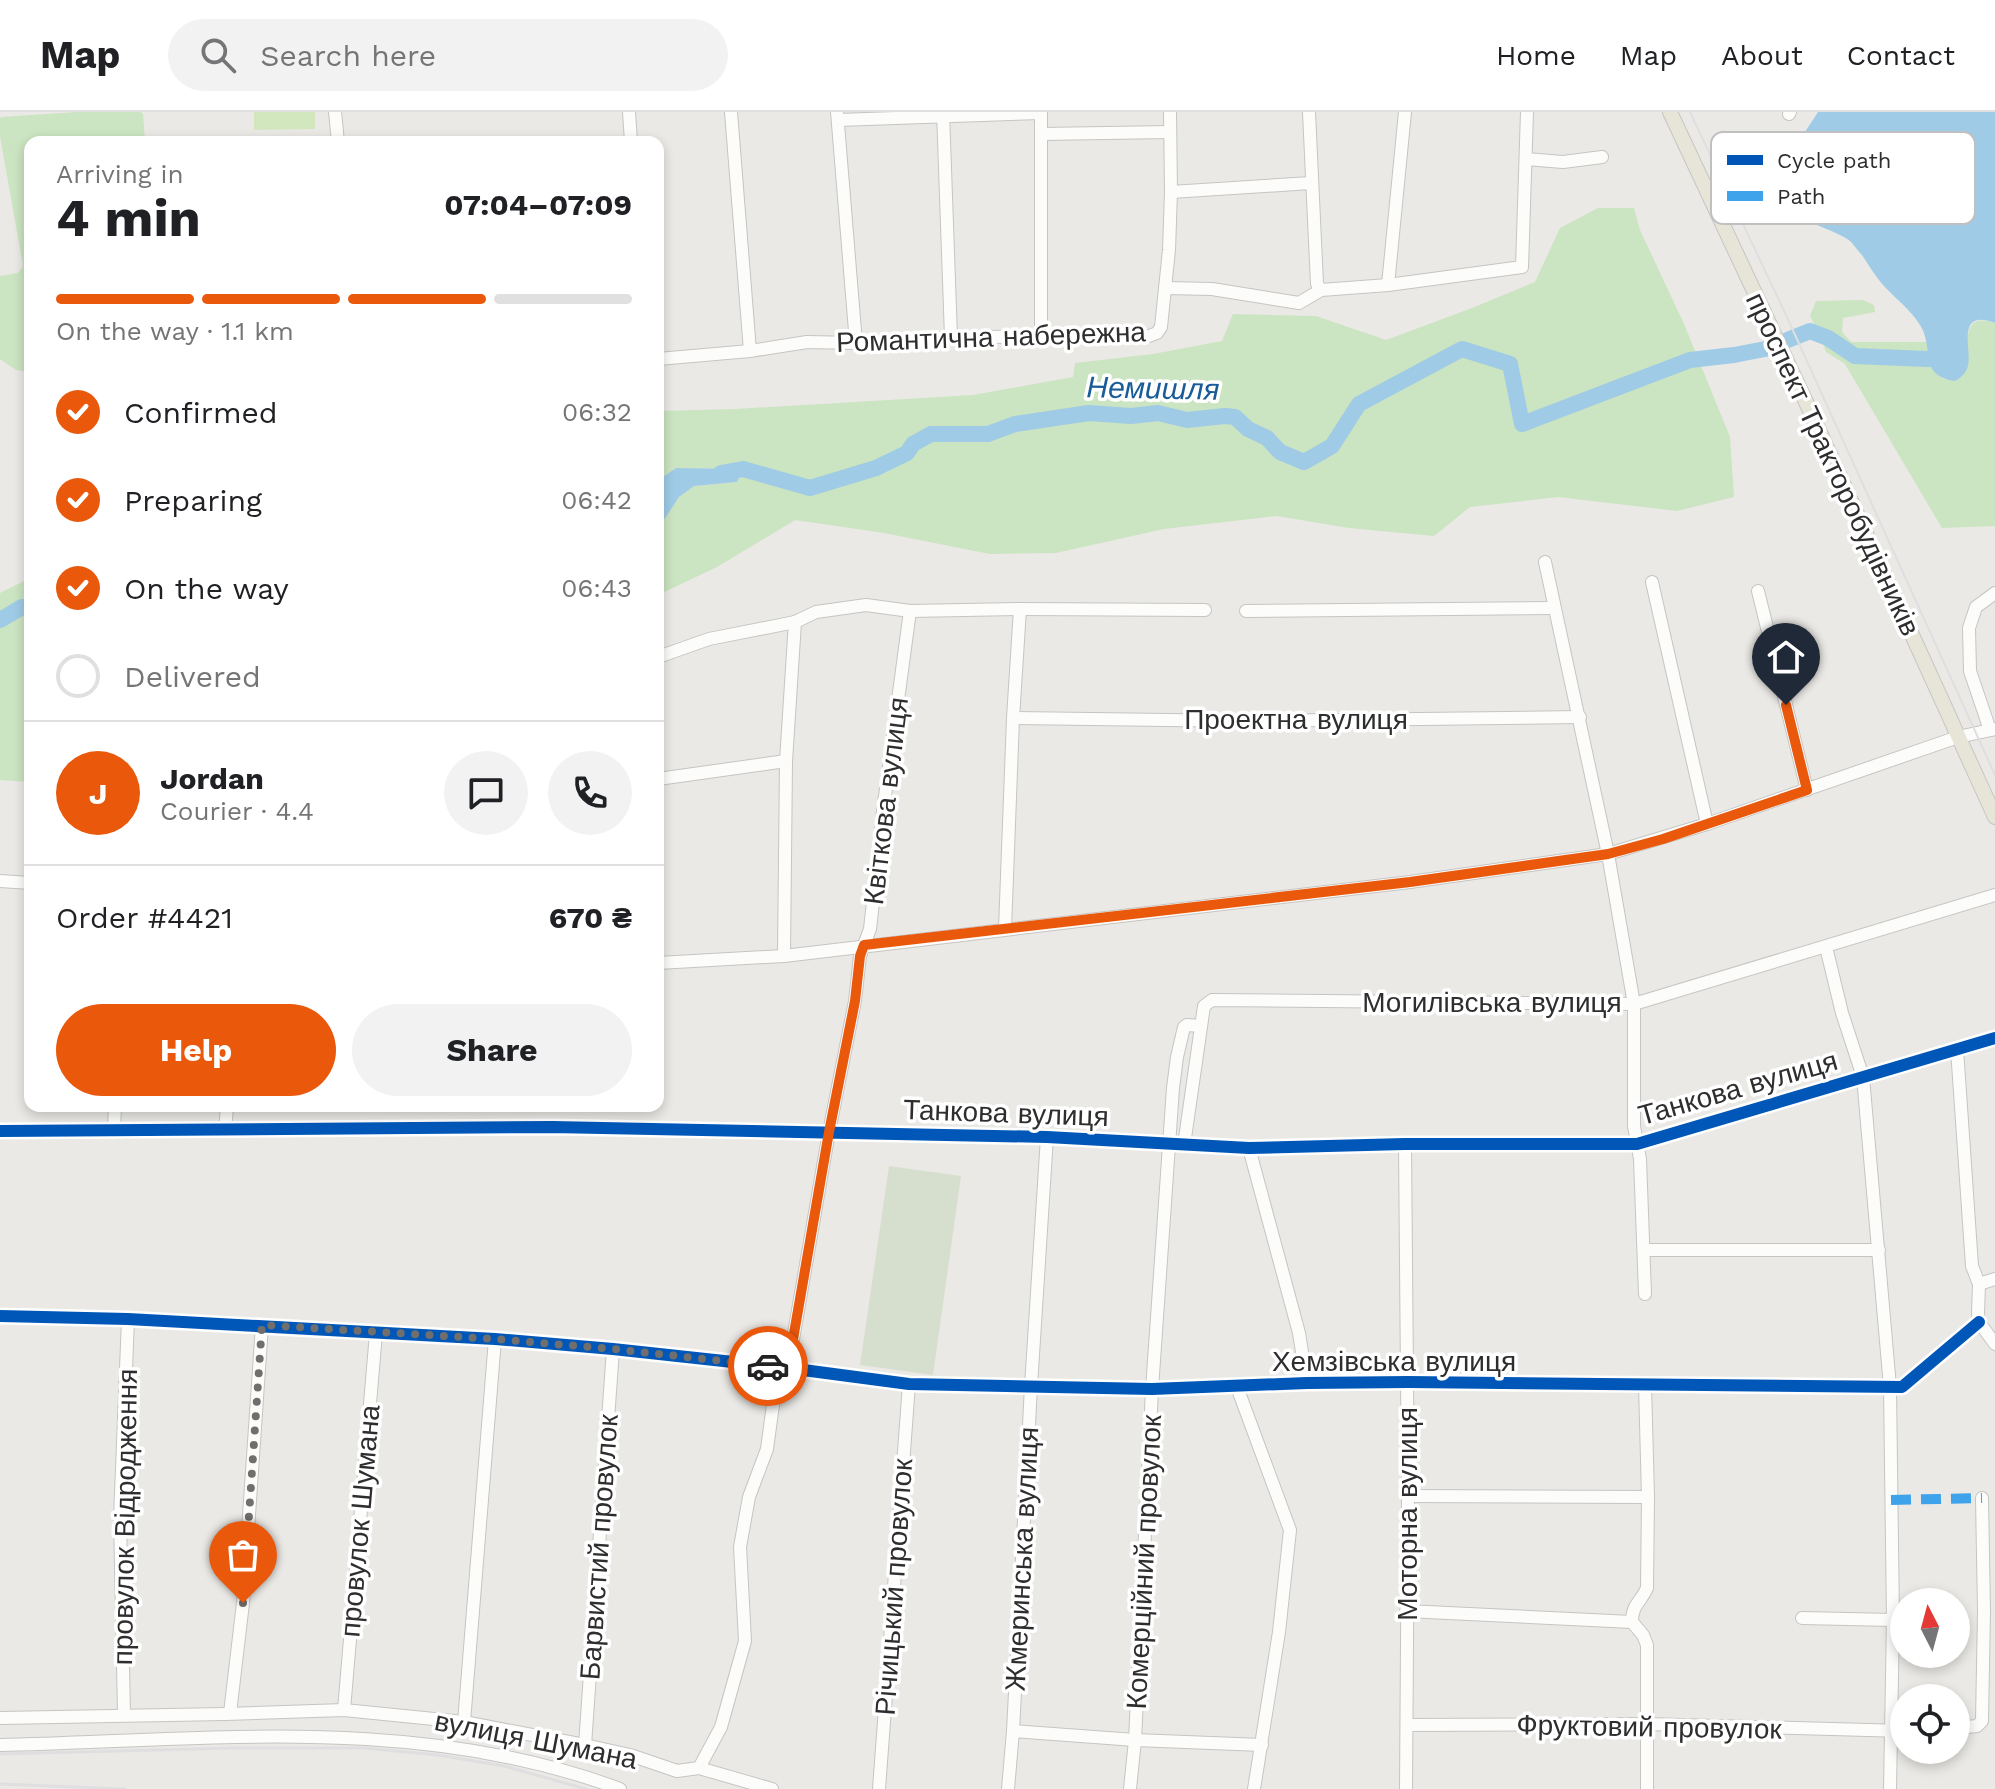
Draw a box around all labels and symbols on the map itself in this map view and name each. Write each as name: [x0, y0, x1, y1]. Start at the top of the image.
legend: [1711, 132, 1975, 224]
text: Cycle path: [1777, 148, 1891, 173]
text: Path: [1777, 184, 1825, 209]
street label: проспект Тракторобудівників: [1739, 287, 1927, 641]
street label: Романтична набережна: [836, 315, 1147, 359]
water label: Немишля: [1086, 369, 1220, 407]
pin: [1752, 623, 1820, 705]
street label: Квіткова вулиця: [857, 695, 915, 907]
street label: Проектна вулиця: [1184, 703, 1408, 736]
street label: Могилівська вулиця: [1362, 986, 1622, 1019]
street label: Танкова вулиця: [1635, 1044, 1841, 1132]
street label: Танкова вулиця: [903, 1093, 1109, 1133]
courier: [728, 1326, 808, 1406]
street label: Хемзівська вулиця: [1272, 1345, 1516, 1378]
street label: провулок Відродження: [106, 1369, 144, 1665]
street label: провулок Шумана: [333, 1403, 387, 1639]
street label: Моторна вулиця: [1391, 1407, 1424, 1621]
street label: Барвистий провулок: [573, 1412, 625, 1681]
street label: Комерційний провулок: [1120, 1413, 1168, 1710]
street label: Жмеринська вулиця: [999, 1426, 1045, 1692]
street label: Річицький провулок: [869, 1457, 919, 1716]
pin: [209, 1521, 277, 1603]
north arrow: [1890, 1588, 1970, 1668]
street label: вулиця Шумана: [432, 1704, 640, 1776]
street label: Фруктовий провулок: [1516, 1708, 1783, 1746]

